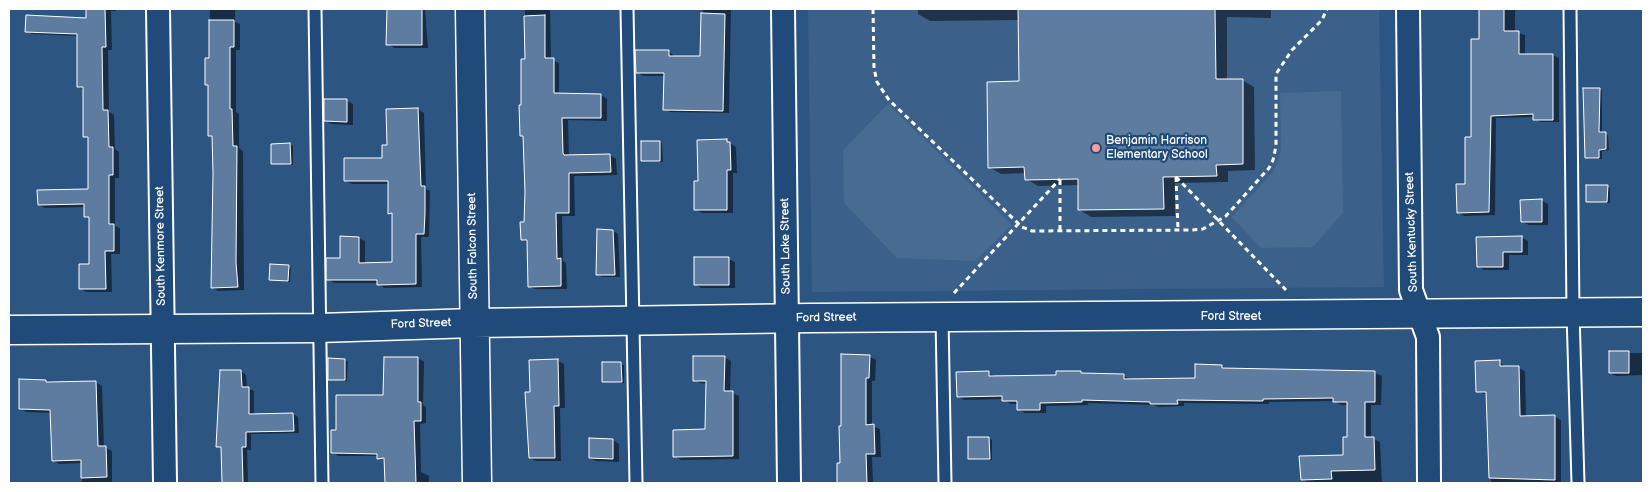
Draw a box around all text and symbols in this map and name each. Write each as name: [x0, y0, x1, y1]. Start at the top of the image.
place label: Benjamin Harrison Elementary School: [1106, 134, 1208, 162]
marker: Benjamin Harrison Elementary School: [1090, 142, 1102, 154]
street label: South Kentucky Street: [1403, 172, 1421, 292]
street label: South Kenmore Street: [153, 186, 169, 306]
street label: South Falcon Street: [465, 193, 481, 299]
street label: South Lake Street: [778, 198, 794, 294]
street label: Ford Street: [795, 310, 857, 326]
street label: Ford Street: [1201, 310, 1261, 324]
street label: Ford Street: [390, 316, 452, 332]

